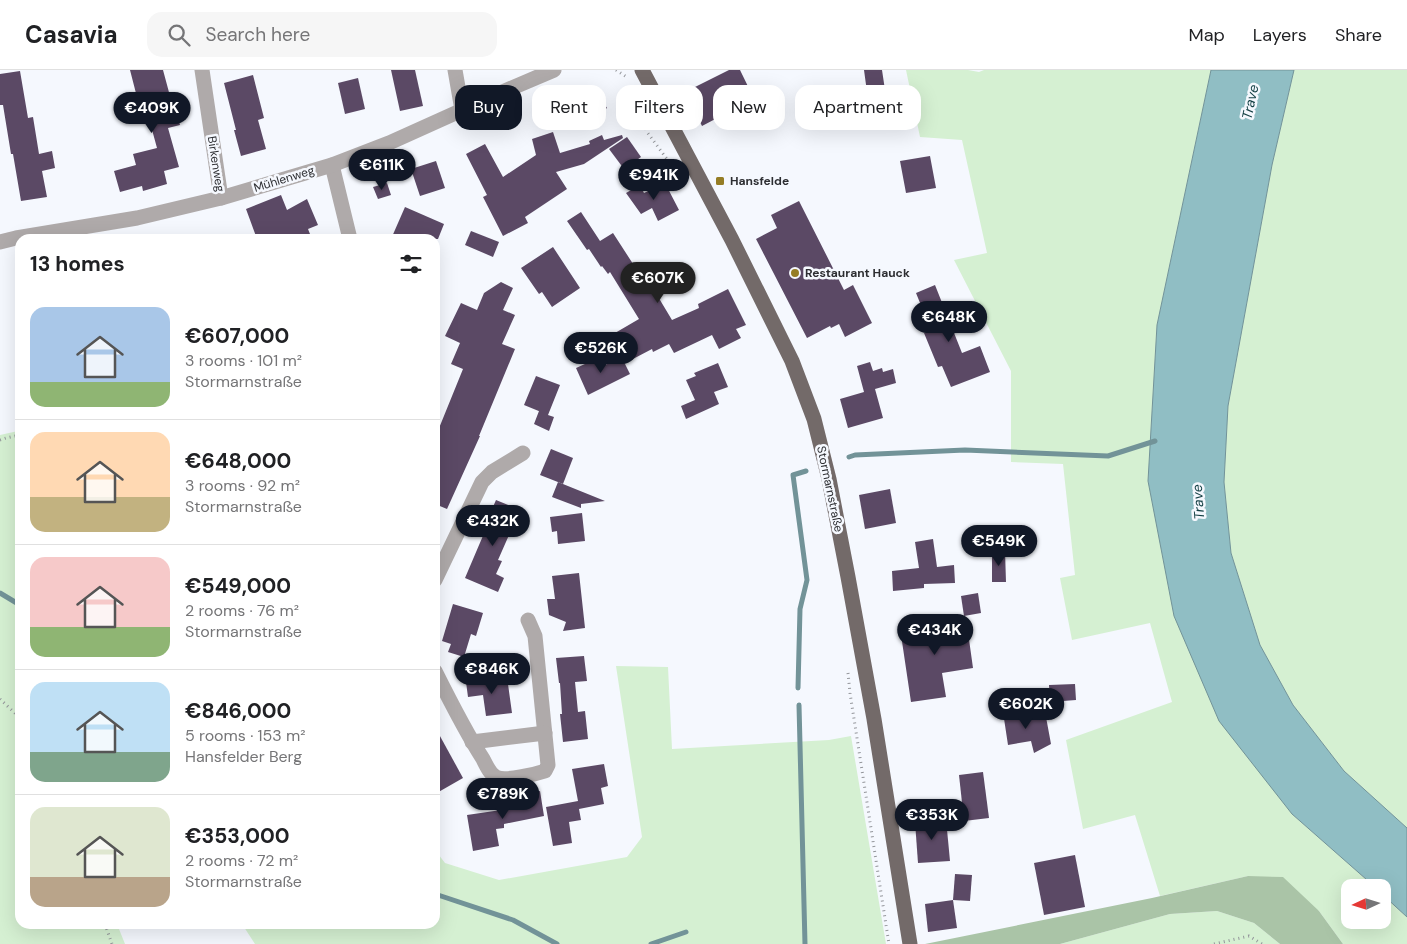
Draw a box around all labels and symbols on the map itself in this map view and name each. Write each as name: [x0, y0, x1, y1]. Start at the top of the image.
water label: Trave: [1238, 83, 1262, 121]
pin: €409K: [117, 92, 187, 134]
street label: Birkenweg: [204, 135, 228, 193]
pin: €611K: [347, 148, 417, 191]
pin: €941K: [619, 158, 689, 201]
street label: Mühlenweg: [252, 162, 317, 196]
place label: Hansfelde: [730, 173, 789, 189]
marker: Hansfelde: [714, 175, 726, 187]
pin: €607K: [623, 262, 693, 304]
place label: Restaurant Hauck: [805, 265, 910, 281]
marker: Restaurant Hauck: [789, 267, 801, 279]
pin: €648K: [914, 300, 984, 343]
pin: €526K: [566, 332, 636, 374]
street label: Stormarnstraße: [813, 444, 847, 534]
water label: Trave: [1188, 484, 1208, 520]
pin: €432K: [458, 504, 528, 547]
pin: €549K: [964, 524, 1034, 567]
pin: €434K: [900, 614, 970, 656]
pin: €846K: [457, 652, 527, 695]
pin: €602K: [991, 688, 1061, 730]
pin: €789K: [468, 778, 538, 820]
pin: €353K: [897, 798, 967, 841]
north arrow: [1341, 879, 1391, 929]

